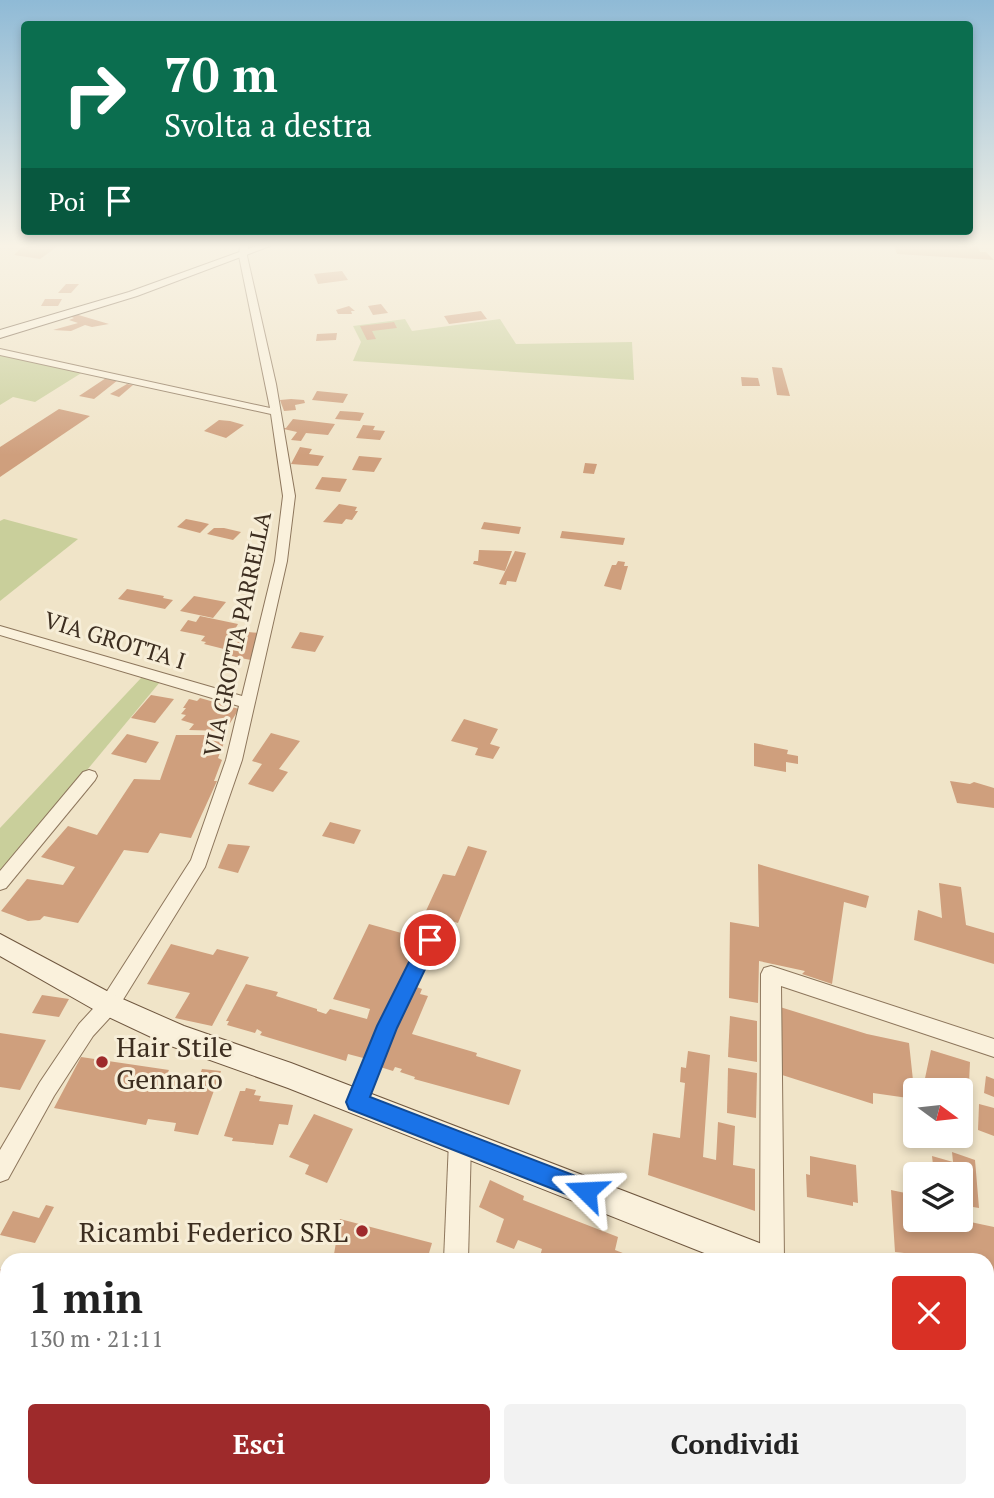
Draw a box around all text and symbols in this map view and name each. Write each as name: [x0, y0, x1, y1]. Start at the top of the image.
text: 70 m: [164, 41, 278, 106]
icon: right: [49, 49, 140, 140]
text: Svolta a destra: [164, 104, 372, 146]
icon: arrive: [100, 182, 138, 220]
text: Poi: [49, 184, 86, 218]
street label: VIA GROTTA PARRELLA: [196, 508, 278, 759]
street label: VIA GROTTA I: [40, 604, 190, 676]
pin: [400, 910, 460, 970]
icon: arrive: [411, 921, 449, 959]
place label: Hair Stile Gennaro: [116, 1028, 233, 1097]
marker: Hair Stile Gennaro: [94, 1054, 110, 1070]
north arrow: [903, 1078, 973, 1148]
map controls: [903, 1078, 973, 1232]
position arrow: [549, 1154, 623, 1228]
button: layers: [903, 1162, 973, 1232]
place label: Ricambi Federico SRL: [79, 1213, 348, 1250]
marker: Ricambi Federico SRL: [354, 1223, 370, 1239]
text: 1 min: [28, 1269, 143, 1325]
button: close: [892, 1276, 966, 1350]
text: 130 m · 21:11: [28, 1323, 163, 1354]
button: Esci: [28, 1404, 490, 1484]
button: Condividi: [504, 1404, 966, 1484]

